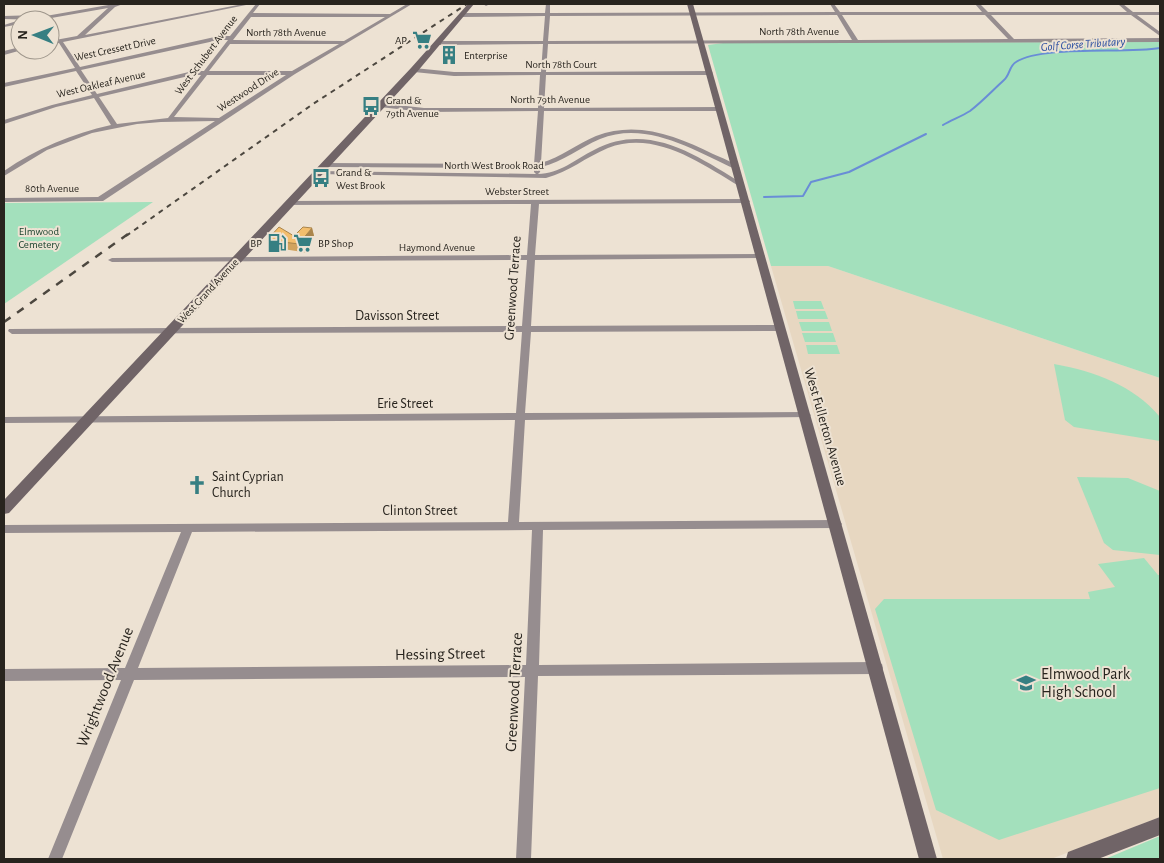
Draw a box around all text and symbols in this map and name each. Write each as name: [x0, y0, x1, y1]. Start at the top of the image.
north arrow: [10, 10, 60, 60]
street label: West Schubert Avenue: [173, 13, 239, 97]
street label: North 78th Avenue: [759, 26, 839, 37]
street label: North 78th Avenue: [246, 27, 326, 38]
supermarket icon: AP: [411, 29, 433, 51]
text: N: [16, 30, 30, 40]
street label: West Cressett Drive: [73, 35, 157, 63]
place label: AP: [395, 35, 407, 46]
water label: Golf Corse Tributary: [1040, 35, 1126, 53]
building icon: Enterprise: [438, 44, 460, 66]
place label: Enterprise: [464, 50, 508, 61]
street label: North 78th Court: [525, 59, 597, 70]
street label: Westwood Drive: [215, 66, 281, 114]
street label: West Oakleaf Avenue: [55, 68, 147, 100]
street label: North 79th Avenue: [510, 94, 590, 105]
bus stop icon: Grand & 79th Avenue: [360, 95, 382, 117]
place label: Grand & 79th Avenue: [386, 95, 439, 119]
street label: North West Brook Road: [444, 160, 544, 171]
bus stop icon: Grand & West Brook: [310, 167, 332, 189]
place label: Grand & West Brook: [336, 167, 385, 191]
street label: 80th Avenue: [25, 183, 79, 194]
street label: Webster Street: [485, 186, 549, 197]
park label: Elmwood Cemetery: [18, 226, 60, 250]
fuel station icon: BP: [266, 232, 288, 254]
supermarket icon: BP Shop: [292, 232, 314, 254]
street label: Greenwood Terrace: [502, 235, 524, 341]
place label: BP: [250, 238, 262, 249]
place label: BP Shop: [318, 238, 354, 249]
street label: Haymond Avenue: [399, 242, 475, 253]
street label: West Grand Avenue: [175, 257, 241, 325]
street label: Davisson Street: [355, 309, 440, 323]
street label: West Fullerton Avenue: [801, 366, 849, 488]
street label: Erie Street: [377, 397, 434, 411]
place label: Saint Cyprian Church: [212, 470, 284, 500]
church icon: Saint Cyprian Church: [186, 474, 208, 496]
street label: Clinton Street: [383, 504, 458, 518]
street label: Wrightwood Avenue: [74, 625, 136, 749]
street label: Greenwood Terrace: [503, 632, 525, 752]
street label: Hessing Street: [395, 645, 485, 663]
place label: Elmwood Park High School: [1041, 666, 1131, 700]
school or university icon: Elmwood Park High School: [1015, 672, 1037, 694]

